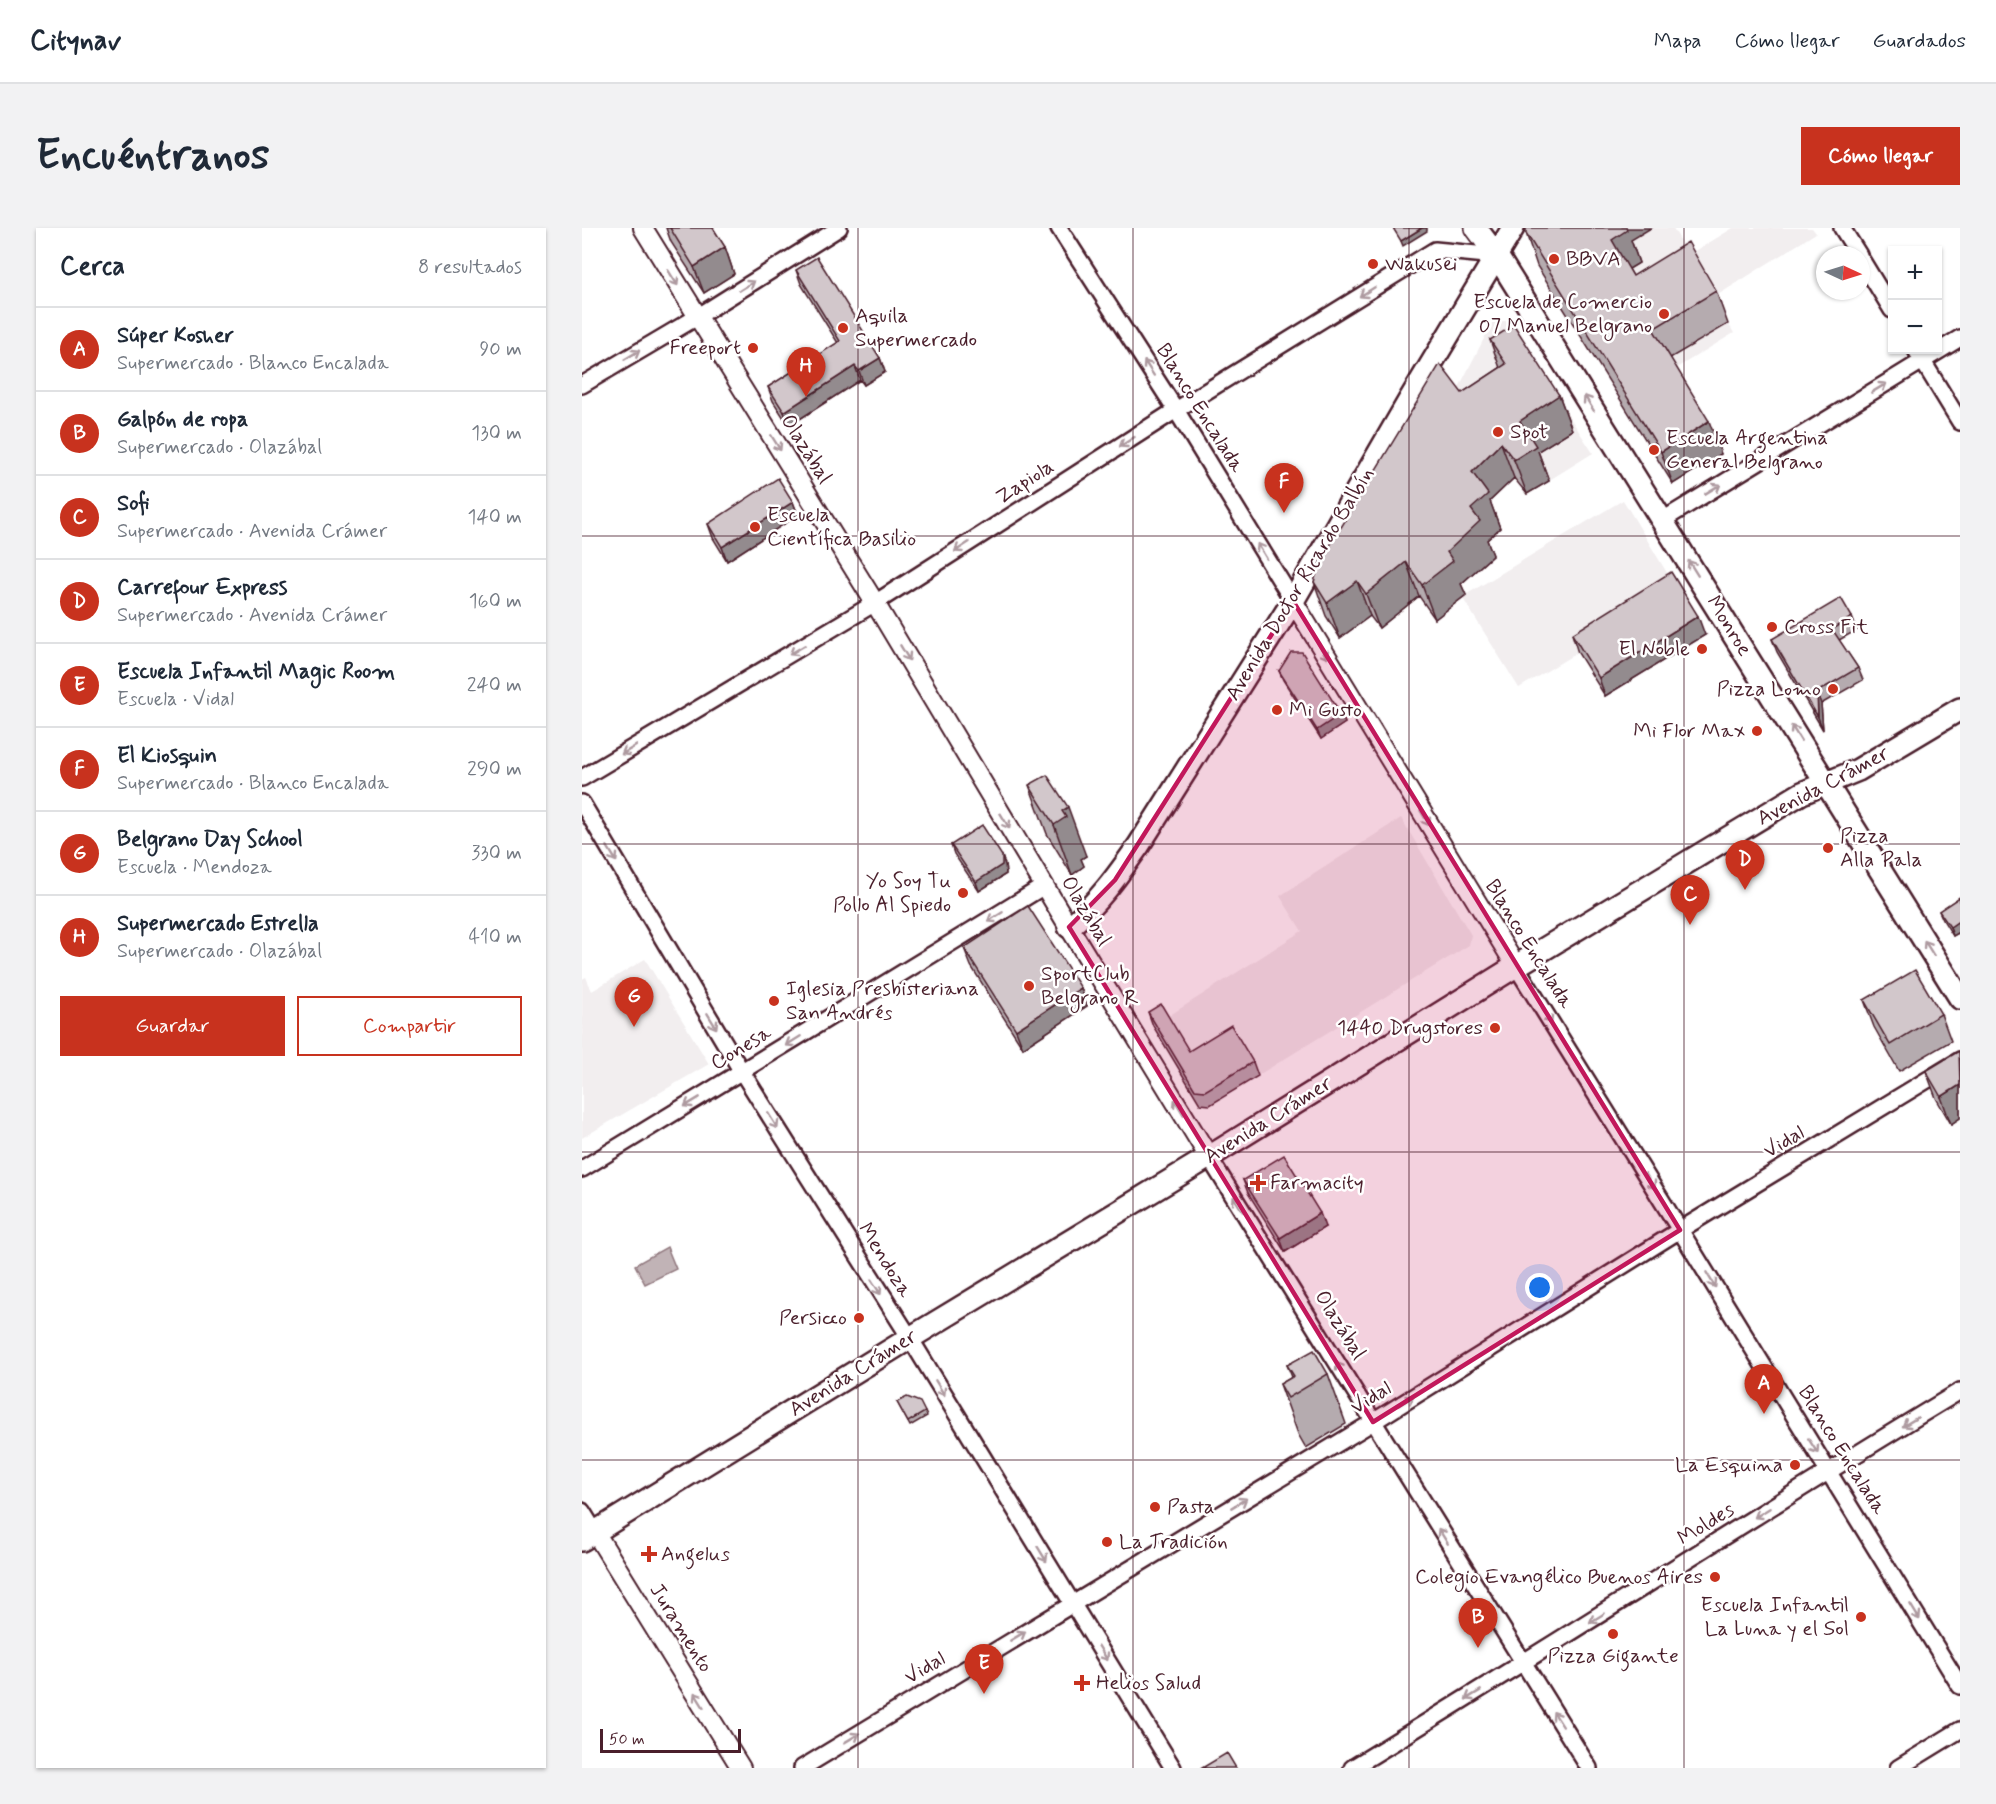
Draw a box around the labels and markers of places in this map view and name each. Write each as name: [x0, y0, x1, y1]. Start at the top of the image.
place label: BBVA: [1566, 245, 1621, 273]
place label: Wakusei: [1385, 250, 1457, 278]
marker: BBVA: [1547, 252, 1561, 266]
marker: Wakusei: [1366, 257, 1380, 271]
place label: Escuela de Comercio 07 Manuel Belgrano: [1473, 288, 1652, 341]
place label: Aquila Supermercado: [855, 302, 977, 354]
marker: Escuela de Comercio 07 Manuel Belgrano: [1657, 307, 1671, 321]
marker: Aquila Supermercado: [836, 321, 850, 335]
place label: Freeport: [670, 334, 741, 362]
marker: Freeport: [746, 341, 760, 355]
pin: H: [786, 348, 826, 397]
place label: Spot: [1510, 418, 1548, 446]
place label: Escuela Argentina General Belgrano: [1666, 424, 1828, 476]
marker: Spot: [1491, 425, 1505, 439]
marker: Escuela Argentina General Belgrano: [1647, 443, 1661, 457]
pin: F: [1264, 464, 1304, 513]
place label: Escuela Científica Basilio: [767, 501, 916, 553]
marker: Escuela Científica Basilio: [748, 520, 762, 534]
place label: Cross Fit: [1784, 613, 1869, 641]
marker: Cross Fit: [1765, 620, 1779, 634]
place label: El Noble: [1619, 635, 1690, 663]
marker: El Noble: [1695, 642, 1709, 656]
place label: Pizza Lomo: [1717, 675, 1821, 703]
marker: Pizza Lomo: [1826, 682, 1840, 696]
place label: Mi Gusto: [1289, 696, 1362, 724]
marker: Mi Gusto: [1270, 703, 1284, 717]
place label: Mi Flor Max: [1633, 717, 1745, 745]
marker: Mi Flor Max: [1750, 724, 1764, 738]
place label: Pizza Alla Pala: [1840, 822, 1922, 874]
pin: D: [1726, 840, 1764, 890]
marker: Pizza Alla Pala: [1821, 841, 1835, 855]
place label: Yo Soy Tu Pollo Al Spiedo: [833, 867, 951, 919]
pin: C: [1670, 876, 1710, 925]
marker: Yo Soy Tu Pollo Al Spiedo: [956, 886, 970, 900]
place label: SportClub Belgrano R: [1041, 960, 1139, 1013]
place label: Iglesia Presbisteriana San Andrés: [786, 975, 979, 1027]
pin: G: [614, 978, 654, 1027]
marker: SportClub Belgrano R: [1022, 979, 1036, 993]
marker: Iglesia Presbisteriana San Andrés: [767, 994, 781, 1008]
place label: 1440 Drugstores: [1337, 1014, 1483, 1043]
marker: 1440 Drugstores: [1488, 1021, 1502, 1035]
place label: Farmacity: [1270, 1169, 1364, 1197]
marker: Farmacity: [1251, 1176, 1265, 1190]
place label: Persicco: [779, 1304, 847, 1332]
marker: Persicco: [852, 1311, 866, 1325]
pin: A: [1744, 1364, 1784, 1414]
place label: La Esquina: [1675, 1451, 1783, 1479]
marker: La Esquina: [1788, 1458, 1802, 1472]
place label: Pasta: [1167, 1493, 1215, 1521]
marker: Pasta: [1148, 1500, 1162, 1514]
place label: La Tradición: [1119, 1528, 1228, 1556]
marker: La Tradición: [1100, 1535, 1114, 1549]
place label: Angelus: [661, 1540, 730, 1570]
marker: Angelus: [642, 1547, 656, 1561]
place label: Colegio Evangélico Buenos Aires: [1415, 1563, 1703, 1592]
marker: Colegio Evangélico Buenos Aires: [1708, 1570, 1722, 1584]
place label: Escuela Infantil La Luna y el Sol: [1701, 1591, 1849, 1643]
pin: B: [1458, 1598, 1498, 1648]
marker: Escuela Infantil La Luna y el Sol: [1854, 1610, 1868, 1624]
marker: Pizza Gigante: [1606, 1627, 1620, 1641]
place label: Pizza Gigante: [1547, 1642, 1679, 1672]
pin: E: [964, 1644, 1004, 1694]
place label: Helios Salud: [1096, 1669, 1201, 1697]
marker: Helios Salud: [1073, 1674, 1091, 1692]

